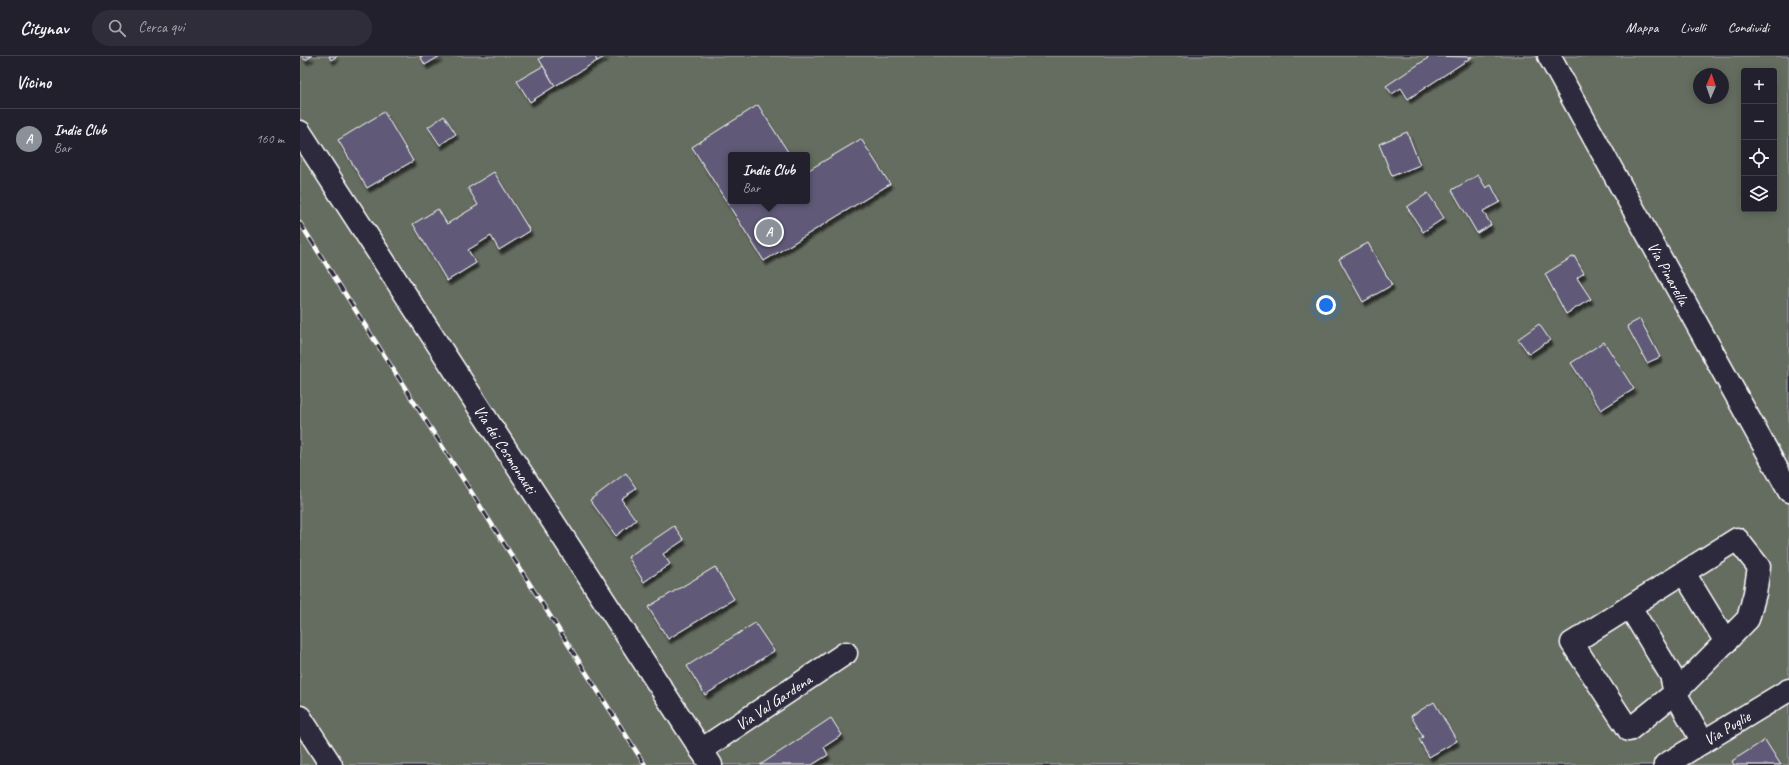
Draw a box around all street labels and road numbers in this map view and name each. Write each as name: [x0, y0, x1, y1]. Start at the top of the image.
street label: Via Pinarella: [1643, 239, 1694, 310]
street label: Via dei Cosmonauti: [469, 402, 542, 499]
street label: Via Val Gardena: [732, 669, 817, 735]
street label: Via Puglie: [1700, 706, 1756, 750]

